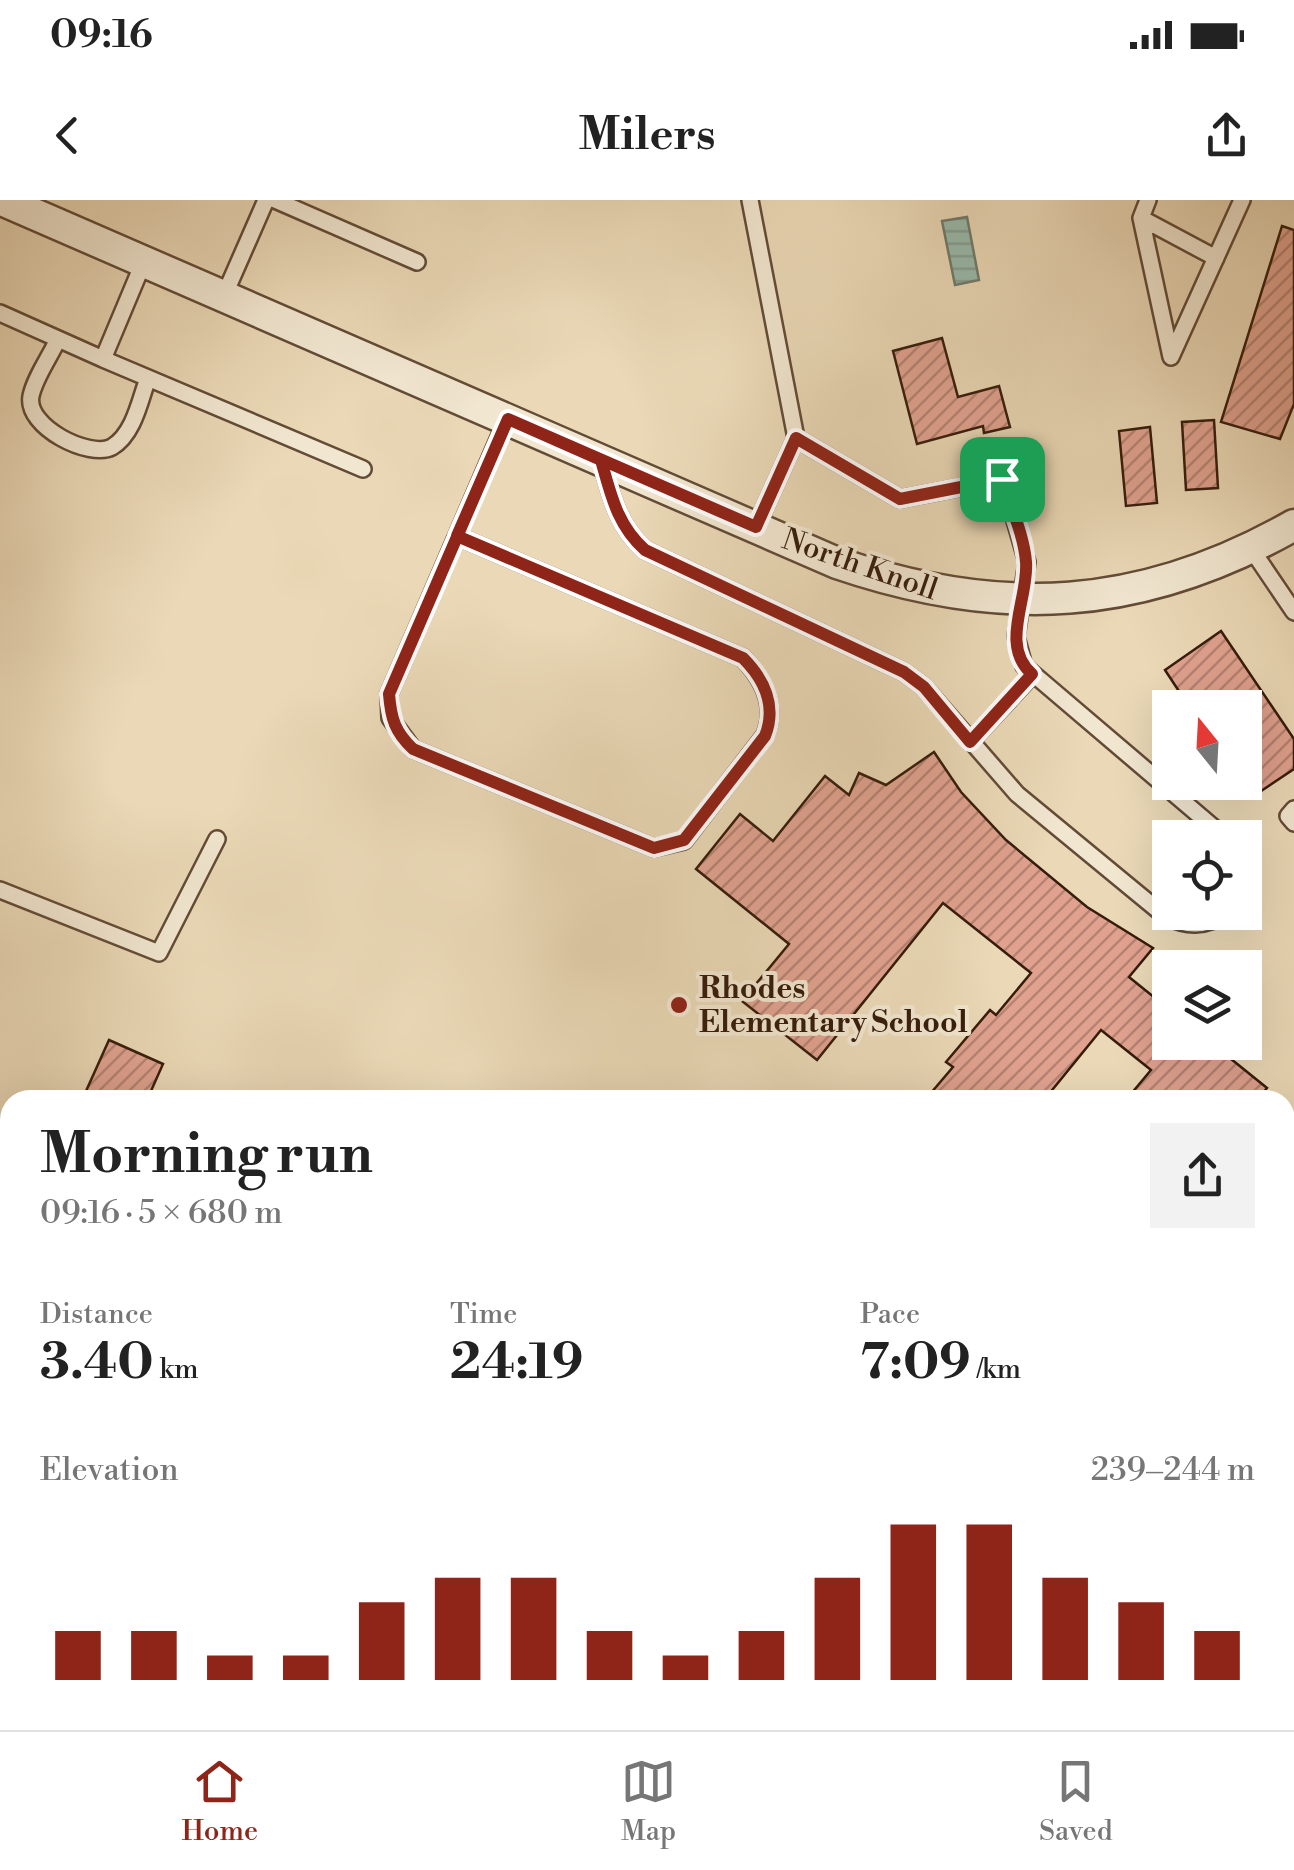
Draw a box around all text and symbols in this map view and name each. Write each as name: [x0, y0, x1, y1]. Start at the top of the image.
text: 09:16: [50, 12, 153, 59]
text: Milers: [578, 107, 716, 164]
icon: back: [40, 108, 95, 163]
icon: share: [1199, 108, 1254, 163]
pin: [960, 437, 1045, 522]
icon: arrive: [975, 452, 1030, 507]
street label: North Knoll: [777, 521, 943, 609]
north arrow: [1152, 690, 1262, 800]
map controls: [1152, 690, 1262, 1060]
button: locate: [1152, 820, 1262, 930]
button: layers: [1152, 950, 1262, 1060]
place label: Rhodes Elementary School: [699, 970, 968, 1042]
marker: Rhodes Elementary School: [668, 994, 690, 1016]
text: Morning run: [40, 1121, 373, 1190]
button: share: [1150, 1123, 1255, 1228]
text: 09:16 · 5 × 680 m: [40, 1193, 283, 1233]
text: Distance: [40, 1297, 153, 1332]
text: Time: [450, 1297, 517, 1332]
text: Pace: [860, 1297, 920, 1332]
text: 3.40: [40, 1332, 154, 1394]
text: 24:19: [450, 1332, 584, 1394]
text: 7:09: [860, 1332, 971, 1394]
text: km: [154, 1352, 199, 1387]
text: /km: [971, 1352, 1021, 1387]
text: Elevation: [40, 1450, 179, 1490]
text: 239–244 m: [1091, 1450, 1255, 1490]
tab: Home: [181, 1754, 258, 1849]
tab: Map: [621, 1754, 676, 1849]
tab: Saved: [1039, 1754, 1113, 1849]

